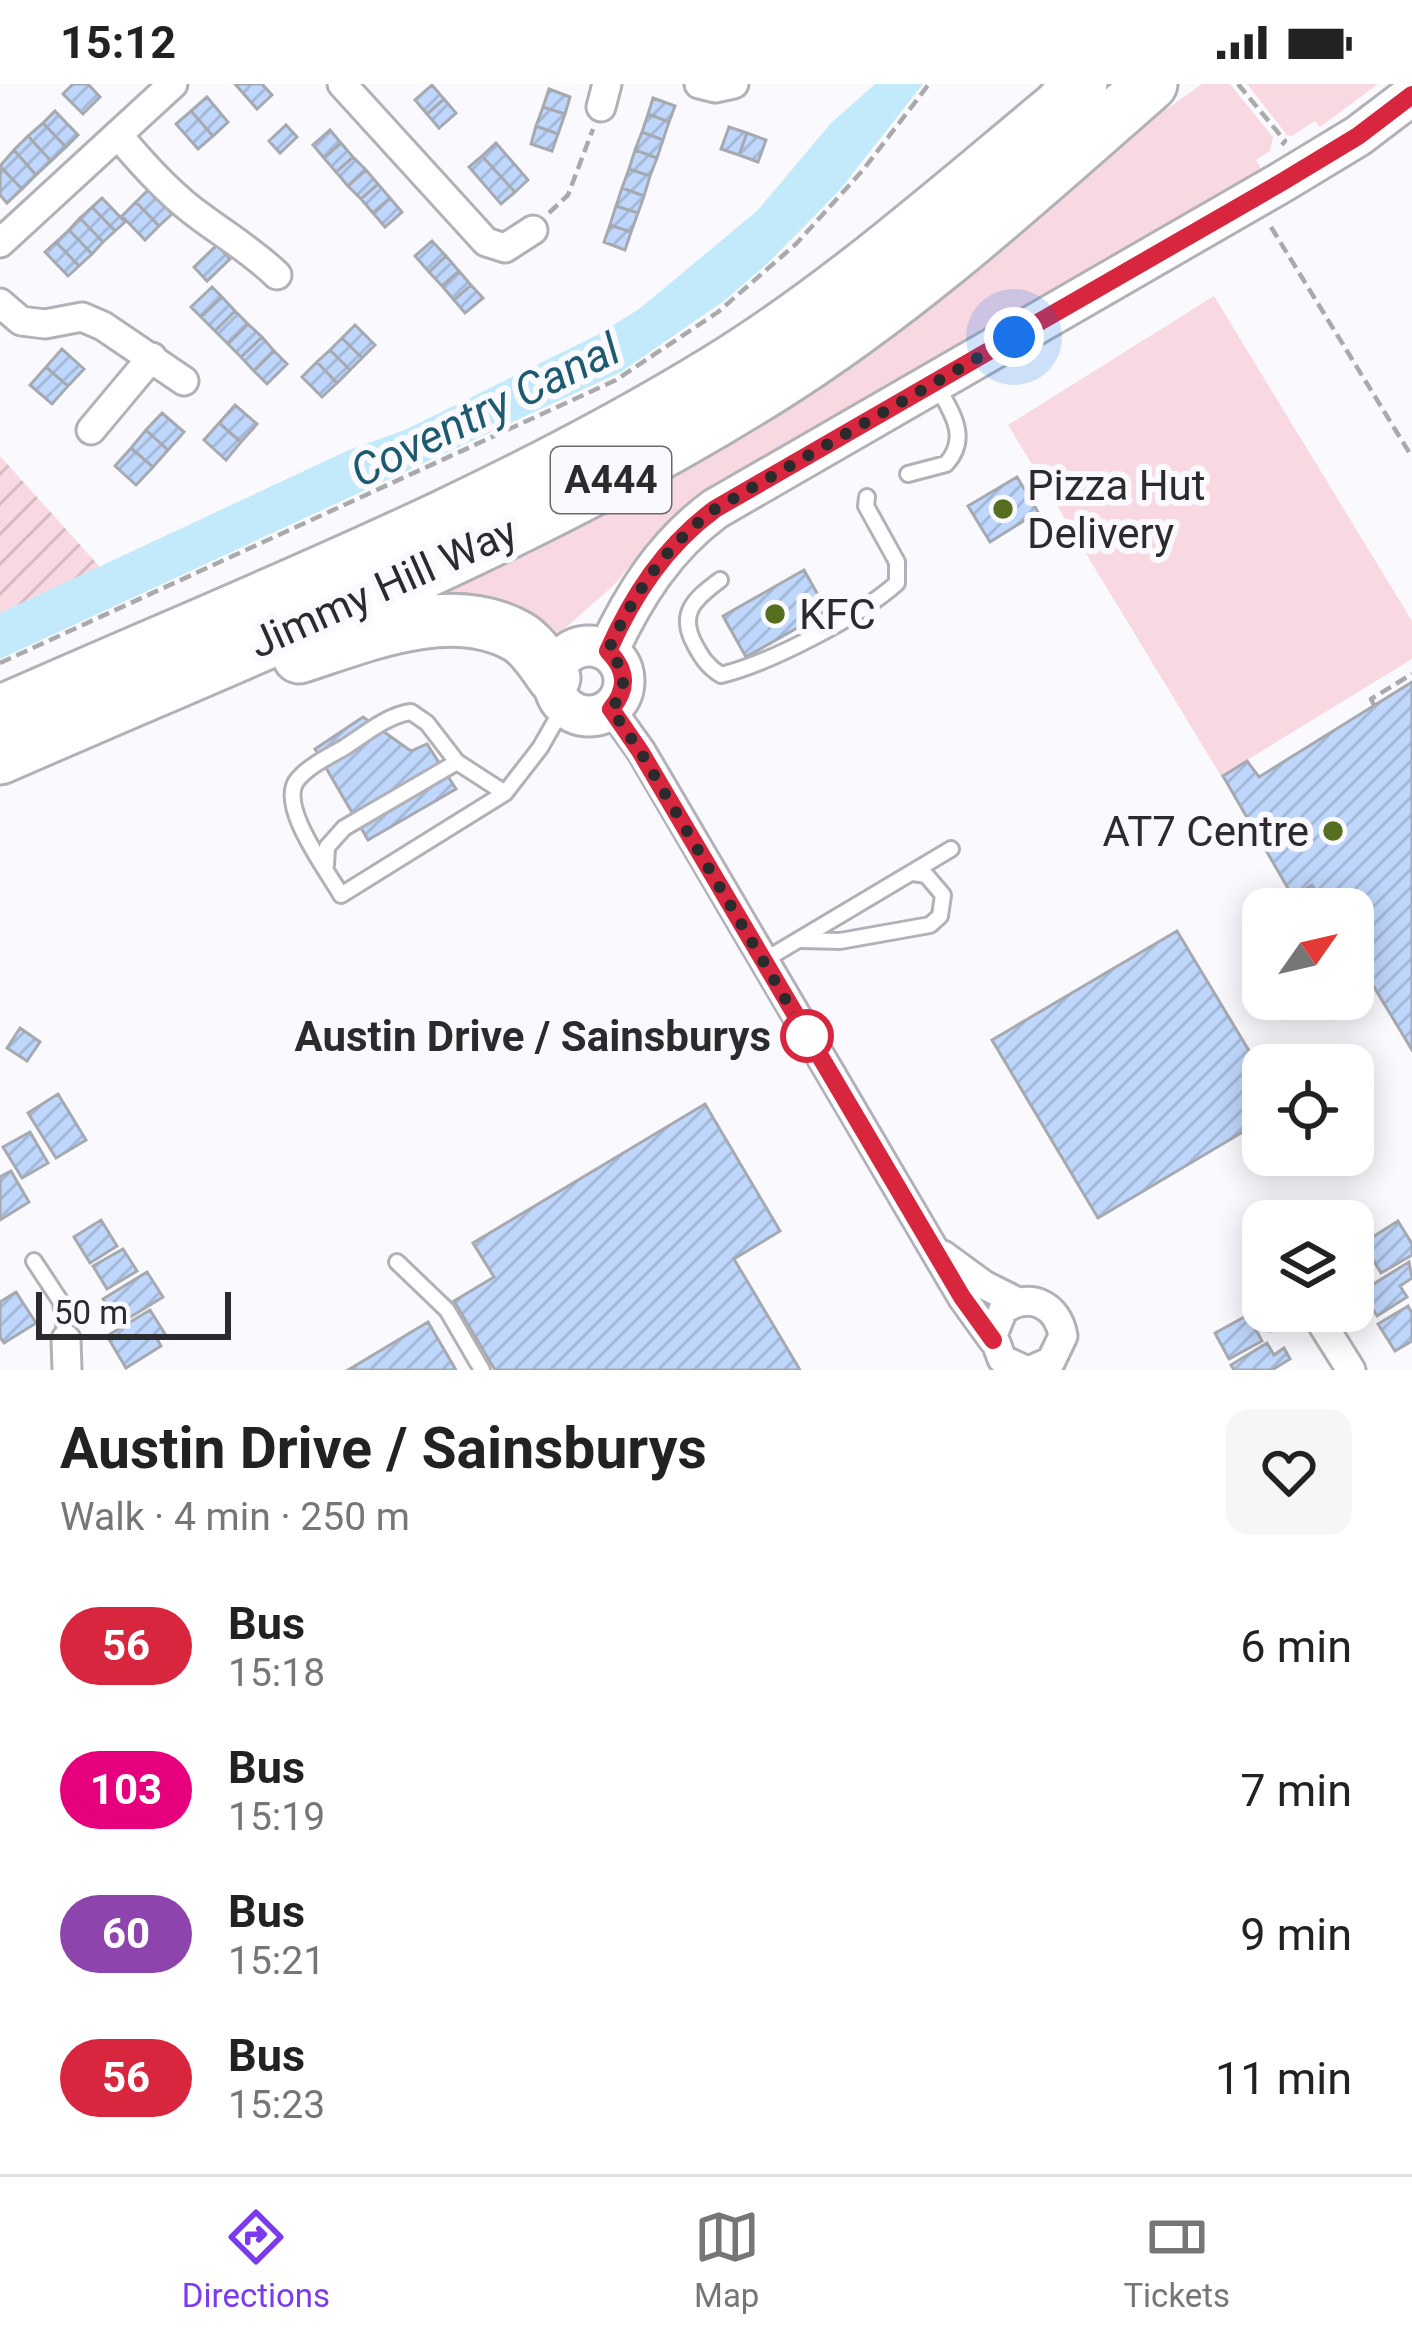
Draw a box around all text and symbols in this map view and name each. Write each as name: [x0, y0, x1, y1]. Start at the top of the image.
text: 15:12: [60, 16, 176, 69]
your location: [984, 307, 1044, 367]
water label: Coventry Canal: [342, 322, 629, 498]
road number: A444: [551, 447, 671, 513]
place label: Pizza Hut Delivery: [1027, 461, 1206, 558]
marker: Pizza Hut Delivery: [990, 496, 1016, 522]
street label: Jimmy Hill Way: [242, 506, 524, 668]
place label: KFC: [799, 590, 876, 639]
marker: KFC: [762, 601, 788, 627]
place label: AT7 Centre: [1103, 807, 1309, 856]
marker: AT7 Centre: [1320, 818, 1346, 844]
north arrow: [1242, 888, 1374, 1020]
map controls: [1242, 888, 1374, 1332]
marker: Austin Drive / Sainsburys: [782, 1011, 832, 1061]
place label: Austin Drive / Sainsburys: [294, 1012, 771, 1061]
button: locate: [1242, 1044, 1374, 1176]
button: layers: [1242, 1200, 1374, 1332]
scale bar: [36, 1286, 231, 1339]
text: 50 m: [54, 1293, 128, 1332]
button: heart: [1226, 1409, 1352, 1535]
text: Austin Drive / Sainsburys: [60, 1415, 707, 1482]
text: Walk · 4 min · 250 m: [60, 1494, 410, 1540]
text: Bus: [228, 1597, 305, 1650]
text: 6 min: [1240, 1620, 1352, 1673]
text: 56: [102, 1621, 150, 1670]
text: 15:18: [228, 1650, 325, 1696]
text: Bus: [228, 1741, 305, 1794]
text: 7 min: [1240, 1764, 1352, 1817]
text: 103: [90, 1765, 162, 1814]
text: 15:19: [228, 1794, 325, 1840]
text: Bus: [228, 1885, 305, 1938]
text: 9 min: [1240, 1908, 1352, 1961]
text: 60: [102, 1909, 150, 1958]
text: 15:21: [228, 1938, 325, 1984]
text: Bus: [228, 2029, 305, 2082]
text: 11 min: [1215, 2052, 1352, 2105]
text: 56: [102, 2053, 150, 2102]
text: 15:23: [228, 2082, 325, 2128]
tab: Directions: [182, 2204, 330, 2315]
tab: Map: [694, 2204, 760, 2315]
tab: Tickets: [1123, 2204, 1230, 2315]

